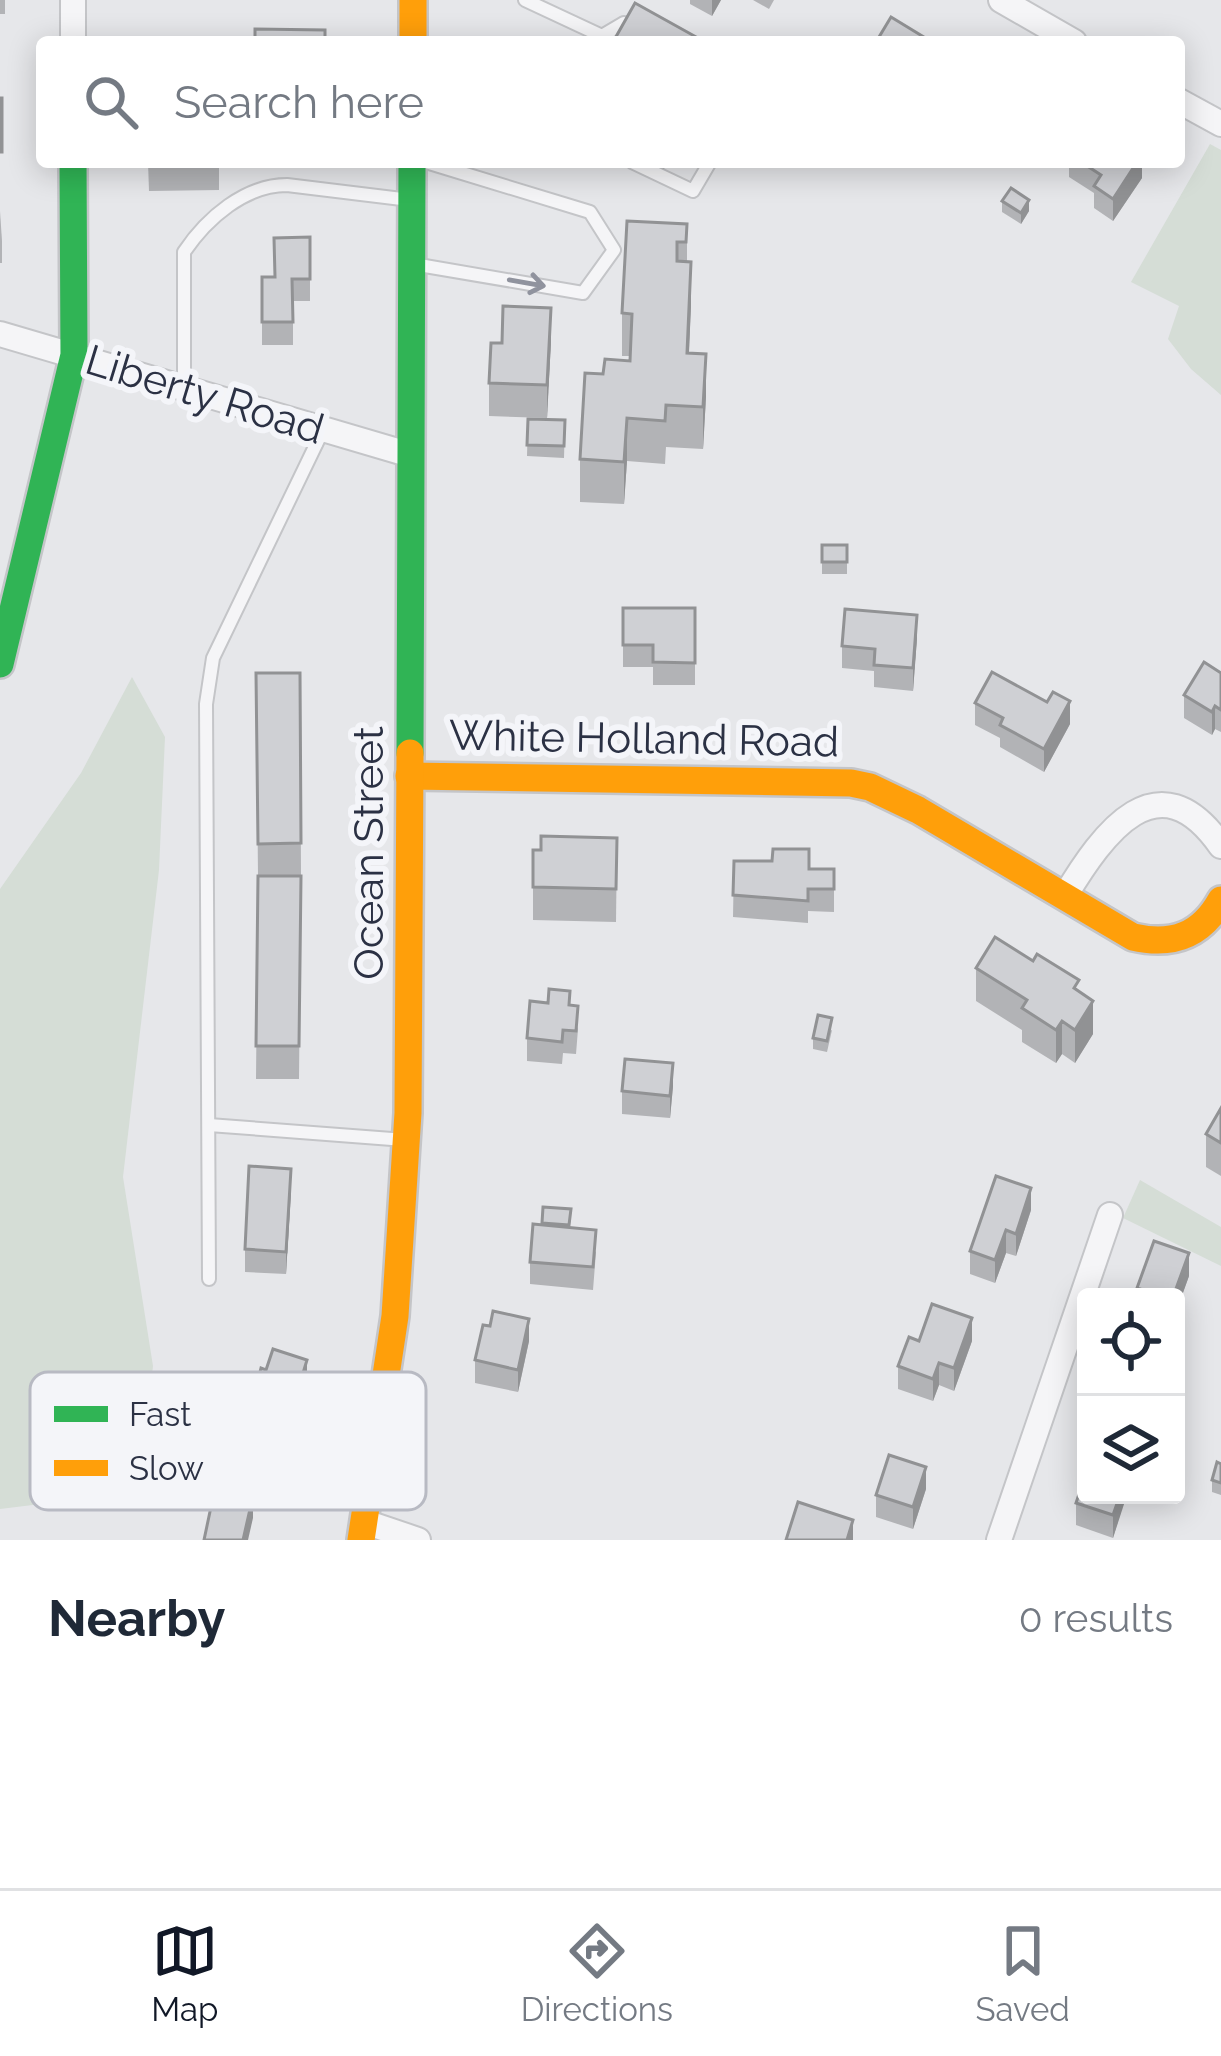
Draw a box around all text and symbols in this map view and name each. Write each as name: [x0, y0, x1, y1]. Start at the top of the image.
search box: [36, 36, 1185, 168]
icon: search: [78, 69, 144, 135]
text: Search here: [174, 76, 424, 129]
one-way arrow: [507, 273, 546, 296]
street label: Liberty Road: [80, 335, 330, 454]
street label: White Holland Road: [449, 711, 839, 766]
street label: Ocean Street: [344, 726, 393, 980]
map controls: [1077, 1288, 1185, 1504]
button: locate: [1077, 1288, 1185, 1396]
legend: [30, 1372, 426, 1510]
text: Fast: [129, 1395, 191, 1434]
button: layers: [1077, 1396, 1185, 1504]
text: Slow: [129, 1449, 204, 1488]
text: Nearby: [48, 1588, 225, 1648]
text: 0 results: [1019, 1595, 1173, 1641]
tab: Map: [151, 1918, 218, 2029]
tab: Directions: [521, 1918, 673, 2029]
tab: Saved: [975, 1918, 1070, 2029]

